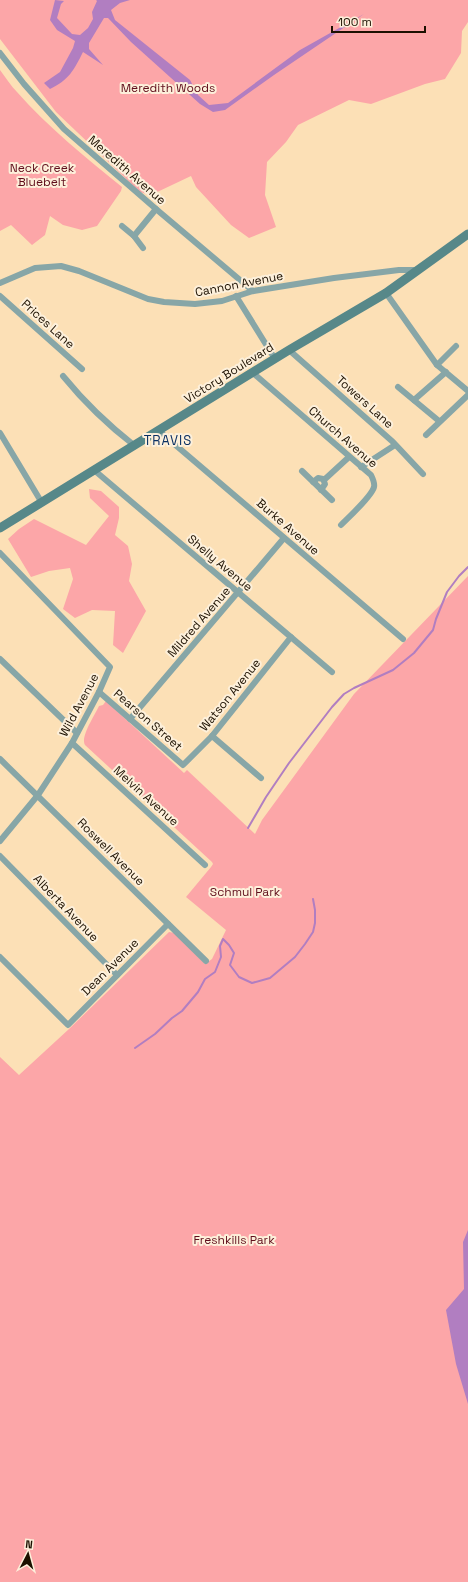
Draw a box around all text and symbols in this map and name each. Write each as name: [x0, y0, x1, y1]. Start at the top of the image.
scale bar: [332, 8, 425, 34]
text: 100 m: [338, 14, 372, 30]
park label: Meredith Woods: [121, 80, 215, 96]
street label: Meredith Avenue: [85, 132, 169, 208]
park label: Neck Creek Bluebelt: [10, 160, 75, 190]
street label: Cannon Avenue: [194, 268, 284, 300]
street label: Prices Lane: [18, 296, 78, 352]
street label: Victory Boulevard: [181, 339, 277, 407]
street label: Towers Lane: [333, 372, 397, 432]
street label: Church Avenue: [305, 403, 381, 471]
district label: TRAVIS: [144, 432, 192, 449]
street label: Burke Avenue: [253, 495, 323, 559]
street label: Shelly Avenue: [184, 531, 256, 595]
street label: Mildred Avenue: [164, 583, 234, 661]
street label: Watson Avenue: [196, 655, 264, 735]
street label: Wild Avenue: [56, 671, 102, 739]
street label: Pearson Street: [110, 686, 186, 754]
street label: Melvin Avenue: [110, 762, 182, 830]
street label: Roswell Avenue: [74, 815, 148, 889]
street label: Alberta Avenue: [30, 871, 102, 945]
park label: Schmul Park: [210, 884, 281, 900]
street label: Dean Avenue: [78, 935, 142, 999]
park label: Freshkills Park: [193, 1232, 275, 1248]
north arrow: [8, 1534, 48, 1574]
text: N: [25, 1537, 33, 1551]

